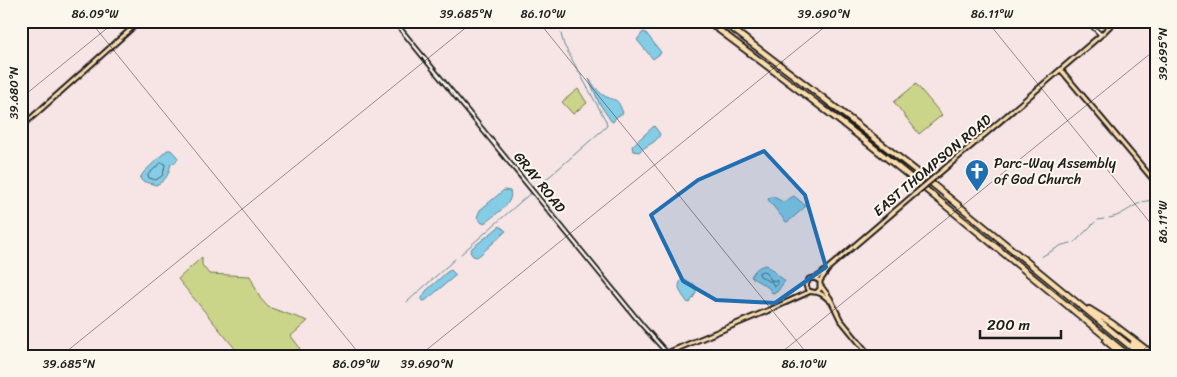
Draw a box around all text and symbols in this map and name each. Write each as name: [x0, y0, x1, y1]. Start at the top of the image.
text: 86.09°W: [71, 3, 119, 25]
text: 39.685°N: [440, 3, 493, 25]
text: 86.10°W: [521, 3, 566, 25]
text: 39.690°N: [798, 3, 851, 25]
text: 86.11°W: [971, 3, 1014, 25]
text: 39.695°N: [1152, 27, 1174, 80]
text: 39.680°N: [3, 66, 25, 119]
street label: EAST THOMPSON ROAD: [867, 108, 998, 223]
street label: GRAY ROAD: [507, 146, 573, 219]
place label: Parc-Way Assembly of God Church: [994, 151, 1117, 192]
church icon: Parc-Way Assembly of God Church: [964, 158, 990, 192]
text: 86.11°W: [1152, 200, 1174, 243]
scale bar: [980, 307, 1061, 339]
text: 200 m: [987, 312, 1031, 338]
text: 39.685°N: [43, 353, 96, 375]
text: 86.09°W: [332, 353, 380, 375]
text: 39.690°N: [401, 353, 454, 375]
text: 86.10°W: [782, 353, 827, 375]

